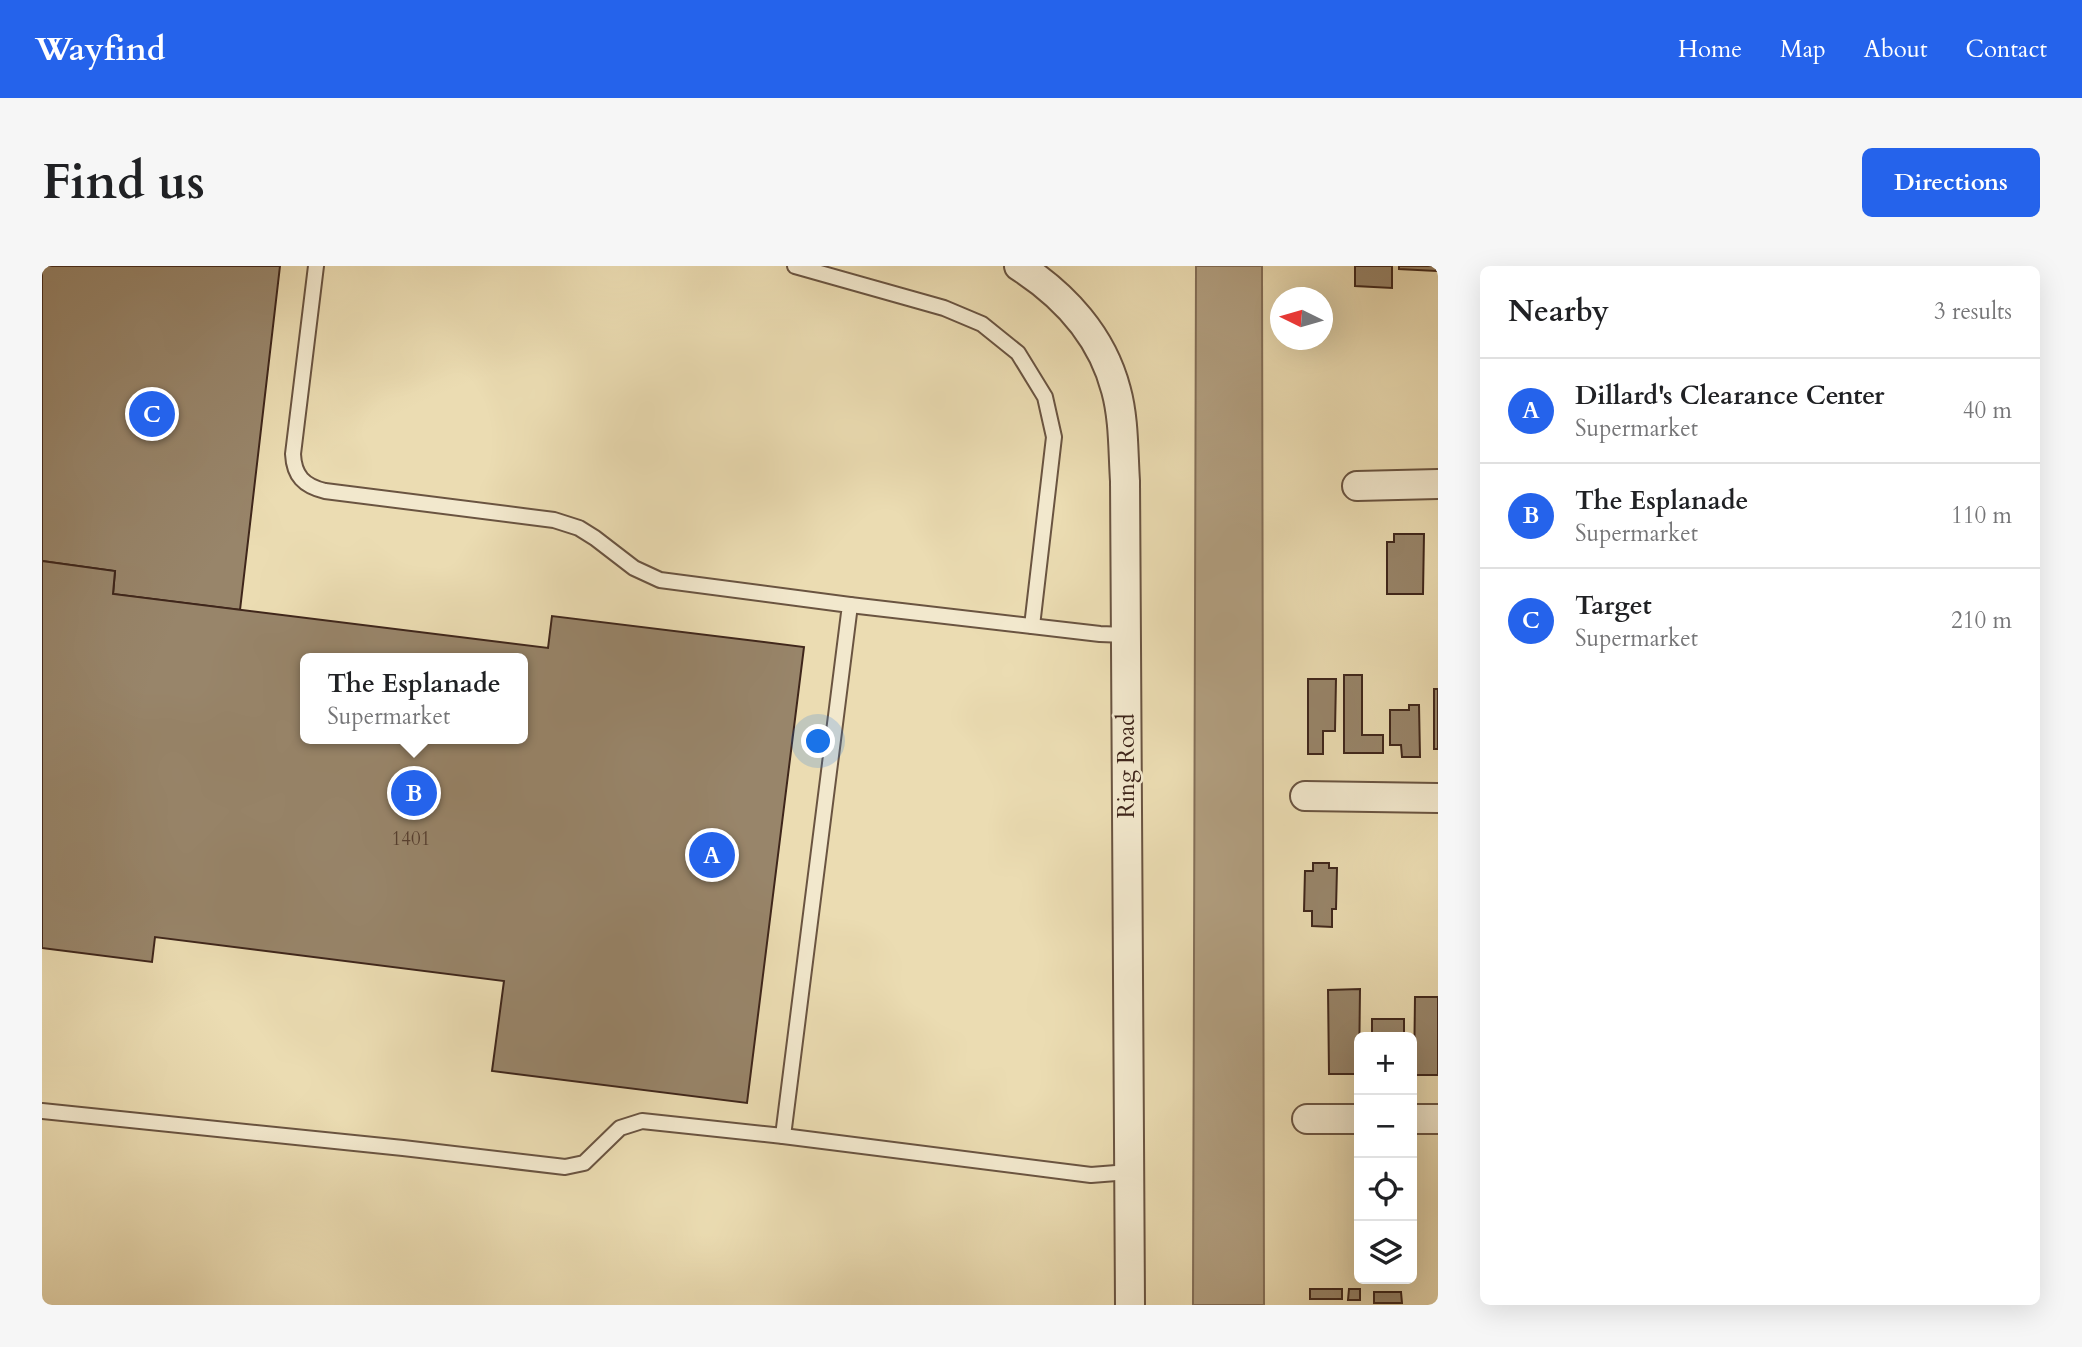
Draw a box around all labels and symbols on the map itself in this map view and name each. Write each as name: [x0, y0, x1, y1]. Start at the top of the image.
north arrow: [1270, 287, 1333, 350]
pin: C: [129, 388, 175, 440]
street label: Ring Road: [1111, 713, 1142, 819]
your location: [801, 724, 835, 758]
pin: B: [391, 767, 437, 819]
house number: 1401: [392, 826, 430, 852]
pin: A: [689, 829, 735, 881]

